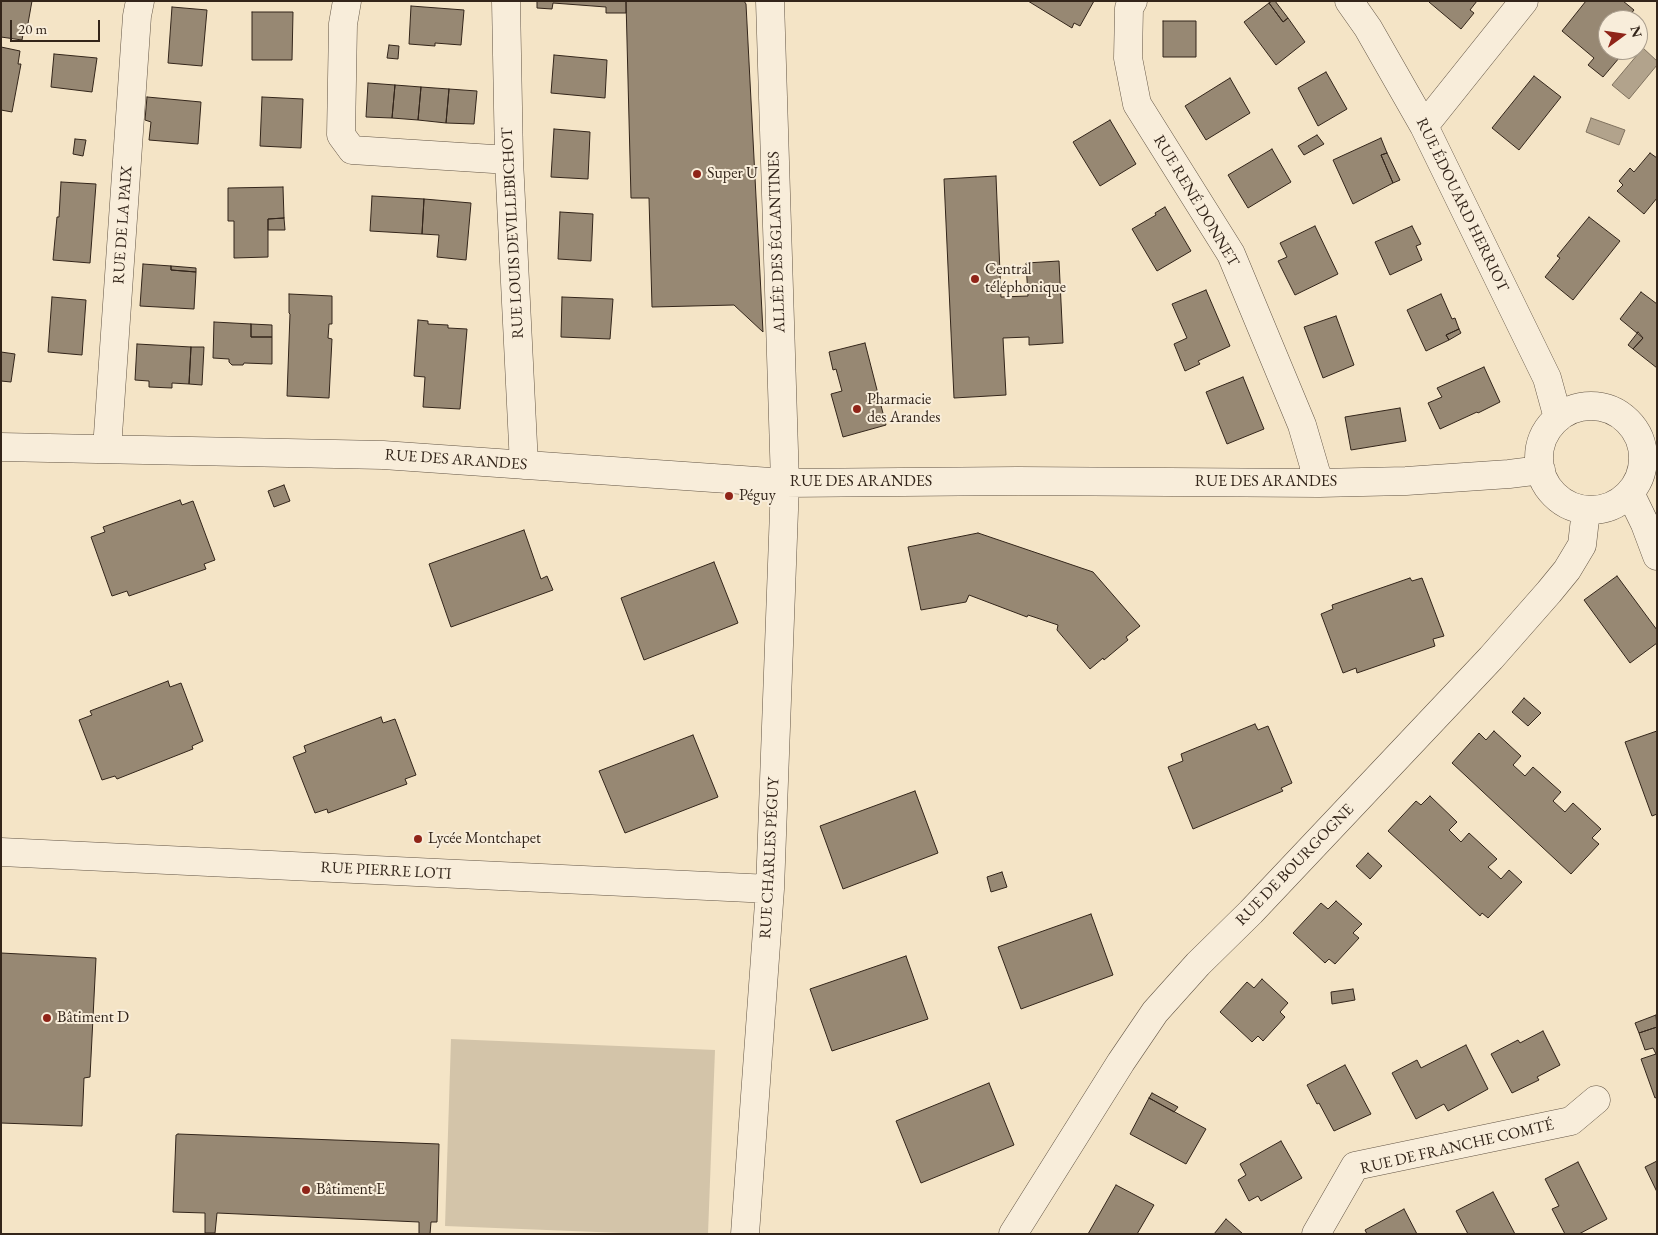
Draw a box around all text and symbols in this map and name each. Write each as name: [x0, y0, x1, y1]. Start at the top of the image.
scale bar: [12, 10, 102, 42]
north arrow: [1598, 10, 1648, 60]
text: 20 m: [18, 19, 47, 38]
text: N: [1626, 24, 1647, 39]
street label: RUE ÉDOUARD HERRIOT: [1411, 115, 1513, 295]
street label: RUE LOUIS DEVILLEBICHOT: [498, 127, 528, 339]
street label: RUE RENÉ DONNET: [1149, 132, 1243, 270]
street label: ALLÉE DES ÉGLANTINES: [764, 151, 790, 333]
place label: Super U: [707, 164, 758, 184]
street label: RUE DE LA PAIX: [109, 165, 137, 285]
marker: Super U: [691, 168, 703, 180]
place label: Central téléphonique: [985, 260, 1066, 298]
marker: Central téléphonique: [969, 273, 981, 285]
place label: Pharmacie des Arandes: [867, 390, 940, 428]
marker: Pharmacie des Arandes: [851, 403, 863, 415]
street label: RUE DES ARANDES: [384, 445, 528, 475]
street label: RUE DES ARANDES: [790, 472, 932, 492]
street label: RUE DES ARANDES: [1195, 472, 1337, 492]
place label: Péguy: [739, 486, 776, 506]
marker: Péguy: [723, 490, 735, 502]
street label: RUE CHARLES PÉGUY: [756, 777, 784, 939]
street label: RUE DE BOURGOGNE: [1232, 800, 1358, 930]
place label: Lycée Montchapet: [428, 829, 541, 849]
marker: Lycée Montchapet: [412, 833, 424, 845]
street label: RUE PIERRE LOTI: [320, 858, 452, 884]
place label: Bâtiment D: [57, 1008, 129, 1028]
marker: Bâtiment D: [41, 1012, 53, 1024]
street label: RUE DE FRANCHE COMTÉ: [1358, 1115, 1556, 1179]
place label: Bâtiment E: [316, 1180, 385, 1200]
marker: Bâtiment E: [300, 1184, 312, 1196]

